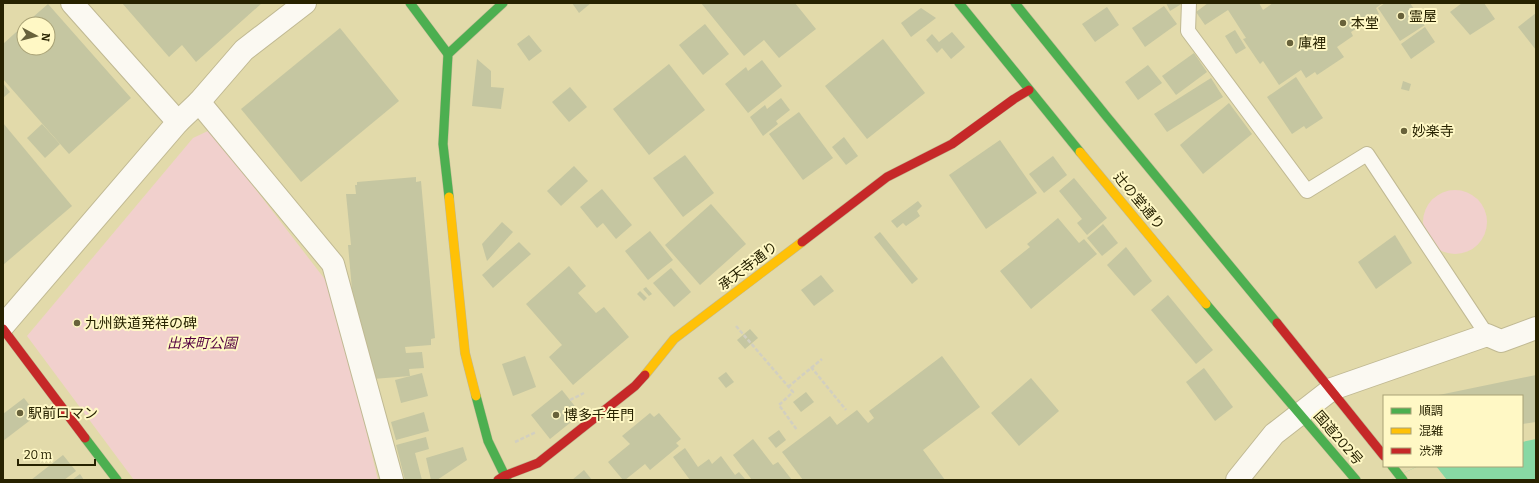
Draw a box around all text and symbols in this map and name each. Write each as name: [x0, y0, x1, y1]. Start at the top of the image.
place label: 霊屋: [1409, 8, 1437, 25]
marker: 霊屋: [1396, 11, 1406, 21]
place label: 本堂: [1351, 15, 1379, 32]
north arrow: [16, 16, 56, 56]
marker: 本堂: [1338, 18, 1348, 28]
text: N: [38, 32, 52, 43]
place label: 庫裡: [1298, 35, 1326, 52]
marker: 庫裡: [1285, 38, 1295, 48]
place label: 妙楽寺: [1412, 123, 1454, 140]
marker: 妙楽寺: [1399, 126, 1409, 136]
street label: 辻の堂通り: [1110, 169, 1168, 233]
street label: 承天寺通り: [715, 238, 781, 294]
place label: 九州鉄道発祥の碑: [85, 315, 197, 332]
marker: 九州鉄道発祥の碑: [72, 318, 82, 328]
park label: 出来町公園: [167, 335, 239, 352]
legend: [1383, 395, 1523, 467]
text: 順調: [1419, 404, 1443, 418]
place label: 駅前ロマン: [28, 405, 98, 422]
place label: 博多千年門: [564, 407, 634, 424]
street label: 国道202号: [1310, 407, 1366, 469]
marker: 駅前ロマン: [15, 408, 25, 418]
marker: 博多千年門: [551, 410, 561, 420]
text: 混雑: [1419, 424, 1443, 438]
scale bar: [18, 441, 95, 467]
text: 渋滞: [1419, 444, 1443, 458]
text: 20 m: [24, 448, 53, 462]

